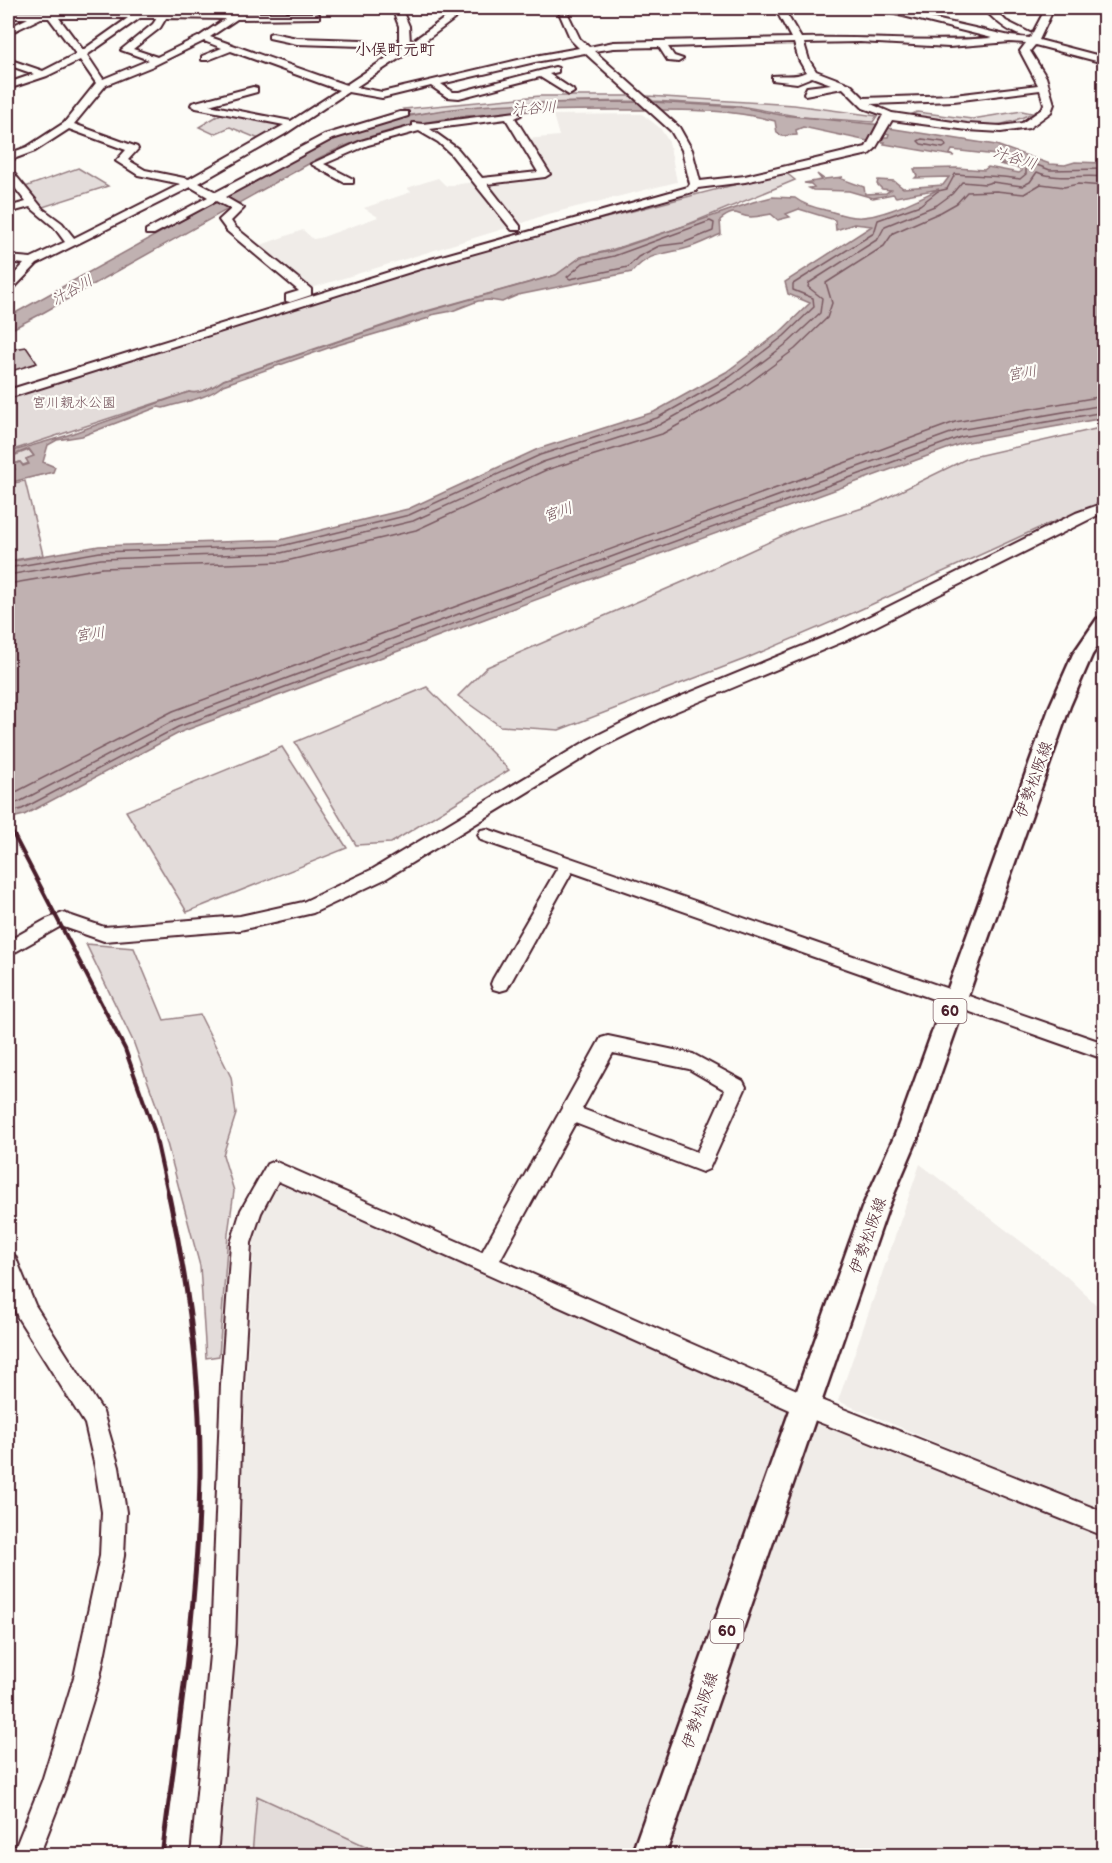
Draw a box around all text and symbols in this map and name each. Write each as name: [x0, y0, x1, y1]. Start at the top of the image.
district label: 小俣町元町: [355, 41, 435, 60]
water label: 汁谷川: [511, 98, 557, 119]
water label: 汁谷川: [991, 143, 1039, 174]
water label: 汁谷川: [48, 271, 97, 310]
water label: 宮川: [1006, 362, 1038, 385]
park label: 宮川親水公園: [32, 394, 116, 411]
water label: 宮川: [541, 498, 576, 527]
water label: 宮川: [74, 623, 106, 646]
street label: 伊勢松阪線: [1012, 739, 1057, 820]
road number: 60: [934, 999, 966, 1023]
street label: 伊勢松阪線: [846, 1195, 891, 1276]
road number: 60: [710, 1619, 744, 1643]
street label: 伊勢松阪線: [678, 1670, 722, 1751]

